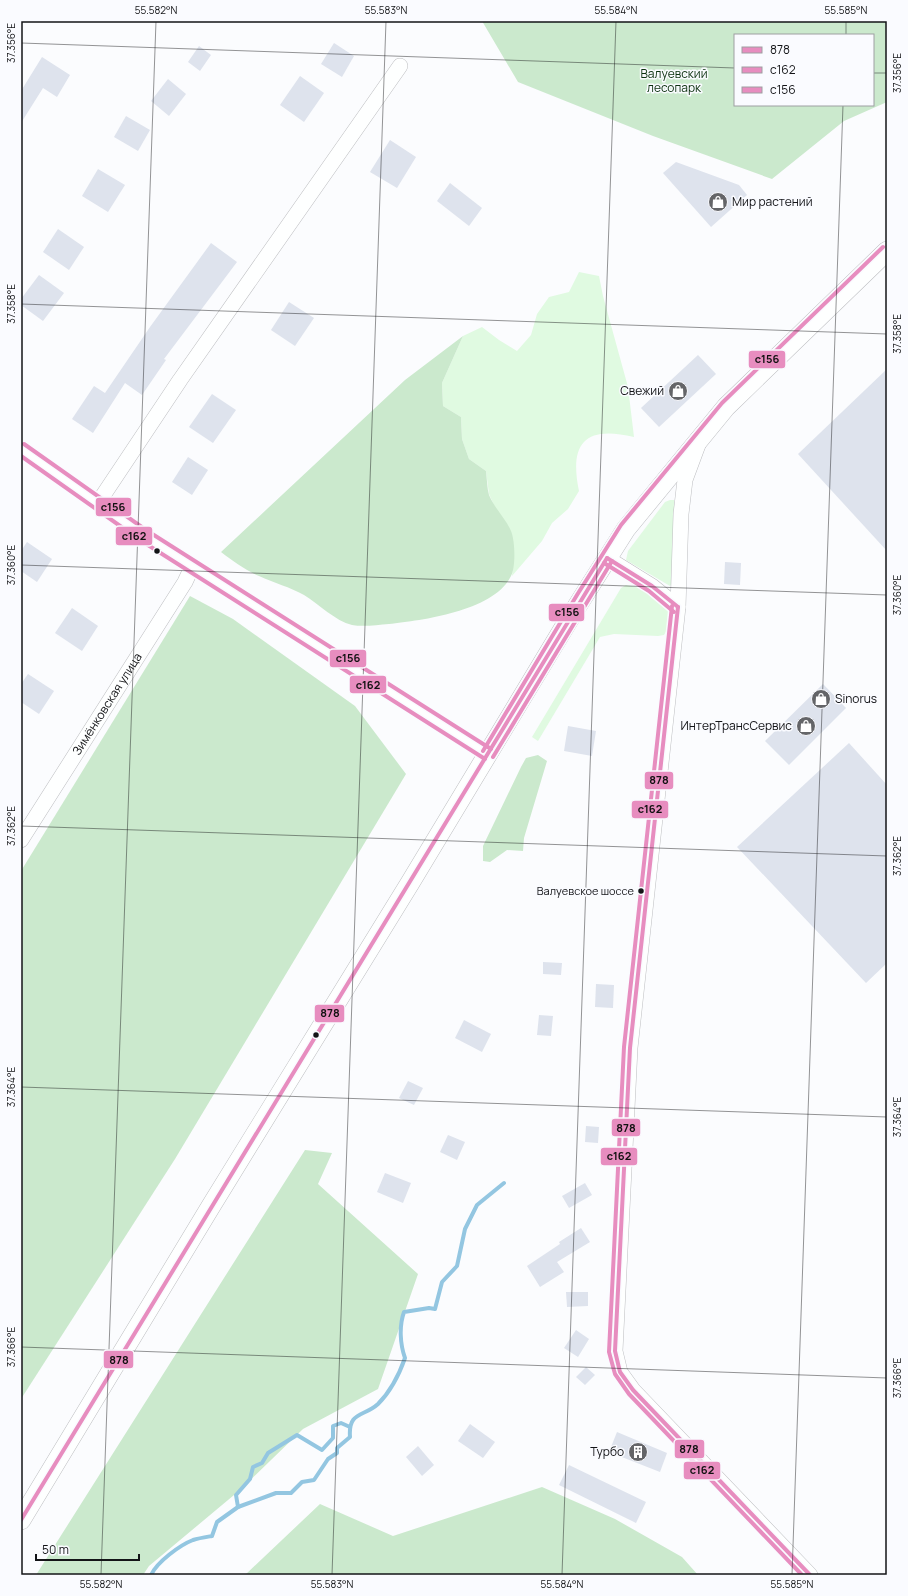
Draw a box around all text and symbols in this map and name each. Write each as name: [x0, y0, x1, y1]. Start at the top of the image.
text: 55.582°N: [135, 3, 178, 17]
text: 55.583°N: [365, 3, 407, 17]
text: 55.584°N: [595, 3, 638, 17]
text: 55.585°N: [825, 3, 868, 17]
text: 37.356°E: [4, 23, 18, 63]
legend: [734, 34, 874, 106]
text: 878: [770, 41, 790, 58]
text: 37.356°E: [890, 53, 904, 93]
text: с162: [770, 61, 796, 78]
park label: Валуевский лесопарк: [641, 65, 707, 96]
text: с156: [770, 81, 796, 98]
shop icon: Мир растений: [707, 191, 729, 213]
place label: Мир растений: [732, 193, 813, 210]
text: 37.358°E: [4, 284, 18, 324]
text: 37.358°E: [890, 314, 904, 354]
line badge: с156: [748, 350, 786, 369]
text: с156: [755, 351, 779, 366]
shop icon: Свежий: [667, 380, 689, 402]
place label: Свежий: [620, 382, 664, 399]
line badge: с156: [95, 497, 132, 517]
text: с156: [101, 499, 125, 514]
line badge: с162: [115, 526, 153, 546]
text: с162: [122, 528, 146, 543]
text: 37.360°E: [4, 544, 18, 585]
unlabelled marker: [152, 546, 162, 556]
text: 37.360°E: [890, 574, 904, 615]
line badge: с156: [548, 603, 585, 622]
text: с156: [555, 604, 579, 619]
street label: Зимёнковская улица: [68, 649, 146, 758]
line badge: с156: [329, 649, 367, 668]
text: с156: [336, 650, 360, 665]
line badge: с162: [349, 675, 387, 694]
text: с162: [356, 677, 380, 692]
shop icon: Sinorus: [810, 688, 832, 710]
place label: Sinorus: [835, 690, 877, 707]
shop icon: ИнтерТрансСервис: [795, 715, 817, 737]
place label: ИнтерТрансСервис: [681, 717, 792, 734]
line badge: 878: [644, 771, 674, 790]
text: 878: [649, 772, 669, 787]
line badge: с162: [631, 800, 669, 819]
text: с162: [638, 801, 662, 816]
text: 37.362°E: [4, 806, 18, 846]
text: 37.362°E: [890, 836, 904, 876]
place label: Валуевское шоссе: [537, 883, 635, 898]
marker: Валуевское шоссе: [636, 886, 646, 896]
line badge: 878: [314, 1004, 345, 1023]
text: 878: [320, 1005, 340, 1020]
unlabelled marker: [311, 1030, 321, 1040]
text: 37.364°E: [4, 1067, 18, 1107]
text: 37.364°E: [890, 1097, 904, 1137]
line badge: 878: [611, 1118, 641, 1137]
text: 878: [616, 1120, 636, 1135]
line badge: с162: [600, 1147, 638, 1166]
text: с162: [607, 1148, 631, 1163]
text: 37.366°E: [4, 1326, 18, 1367]
line badge: 878: [103, 1350, 134, 1369]
text: 878: [109, 1352, 129, 1367]
text: 37.366°E: [890, 1357, 904, 1398]
line badge: 878: [674, 1439, 705, 1459]
building icon: Турбо: [627, 1441, 649, 1463]
text: 878: [679, 1441, 699, 1456]
place label: Турбо: [590, 1443, 624, 1460]
line badge: с162: [683, 1461, 721, 1480]
text: с162: [690, 1462, 714, 1477]
scale bar: [36, 1536, 139, 1562]
text: 50 m: [42, 1541, 69, 1558]
text: 55.582°N: [80, 1577, 123, 1591]
text: 55.583°N: [311, 1577, 353, 1591]
text: 55.584°N: [541, 1577, 584, 1591]
text: 55.585°N: [771, 1577, 814, 1591]

